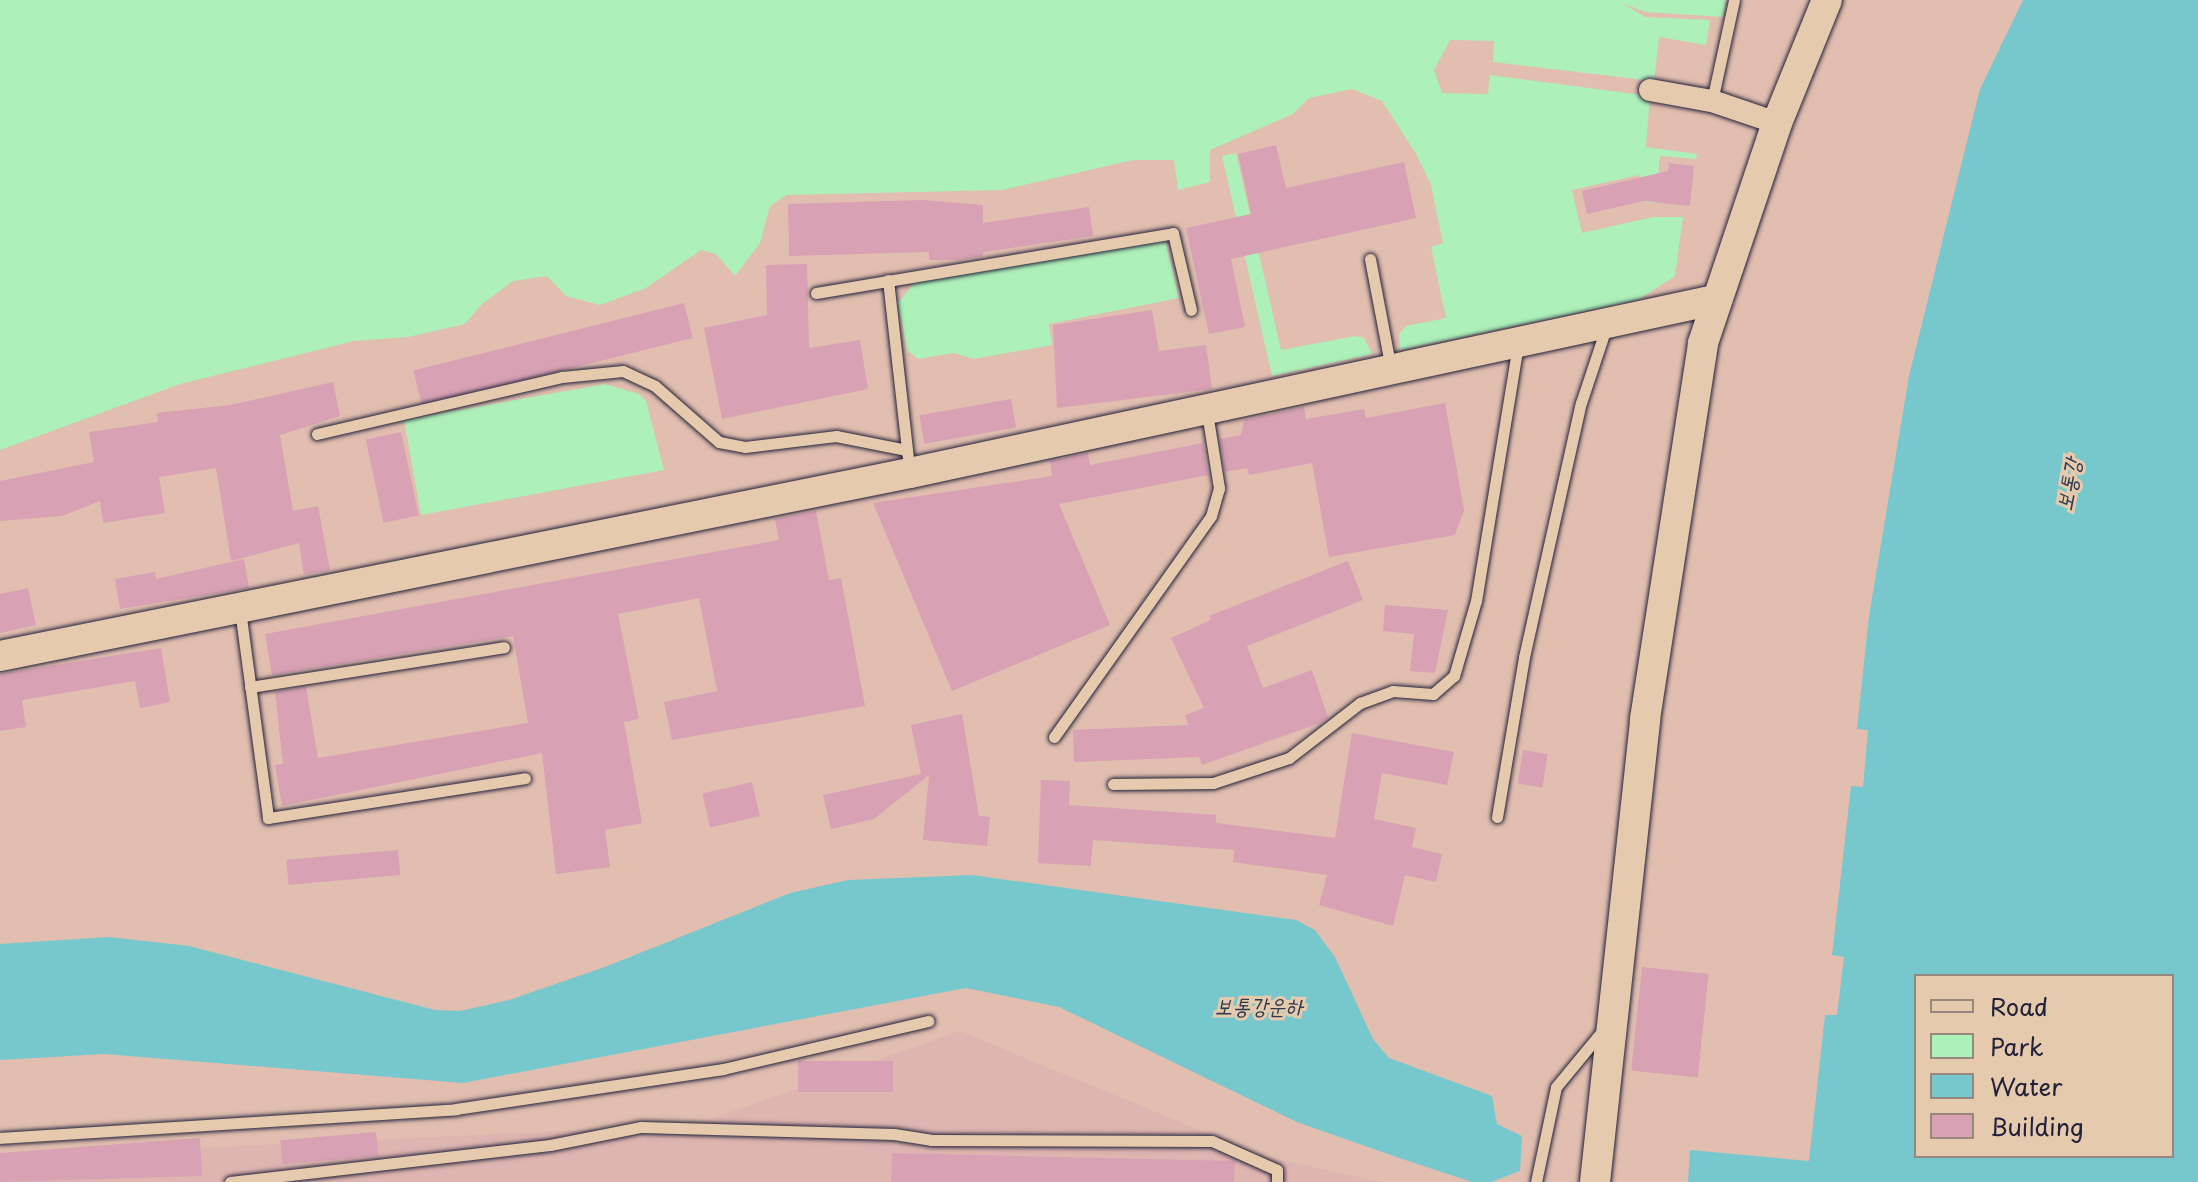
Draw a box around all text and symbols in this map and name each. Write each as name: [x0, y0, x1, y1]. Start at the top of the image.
water label: 보통강: [2049, 455, 2085, 513]
legend: [1914, 974, 2174, 1158]
text: Road: [1990, 988, 2048, 1024]
water label: 보통강운하: [1215, 992, 1303, 1018]
text: Park: [1990, 1028, 2044, 1064]
text: Water: [1990, 1068, 2062, 1104]
text: Building: [1990, 1108, 2084, 1144]

